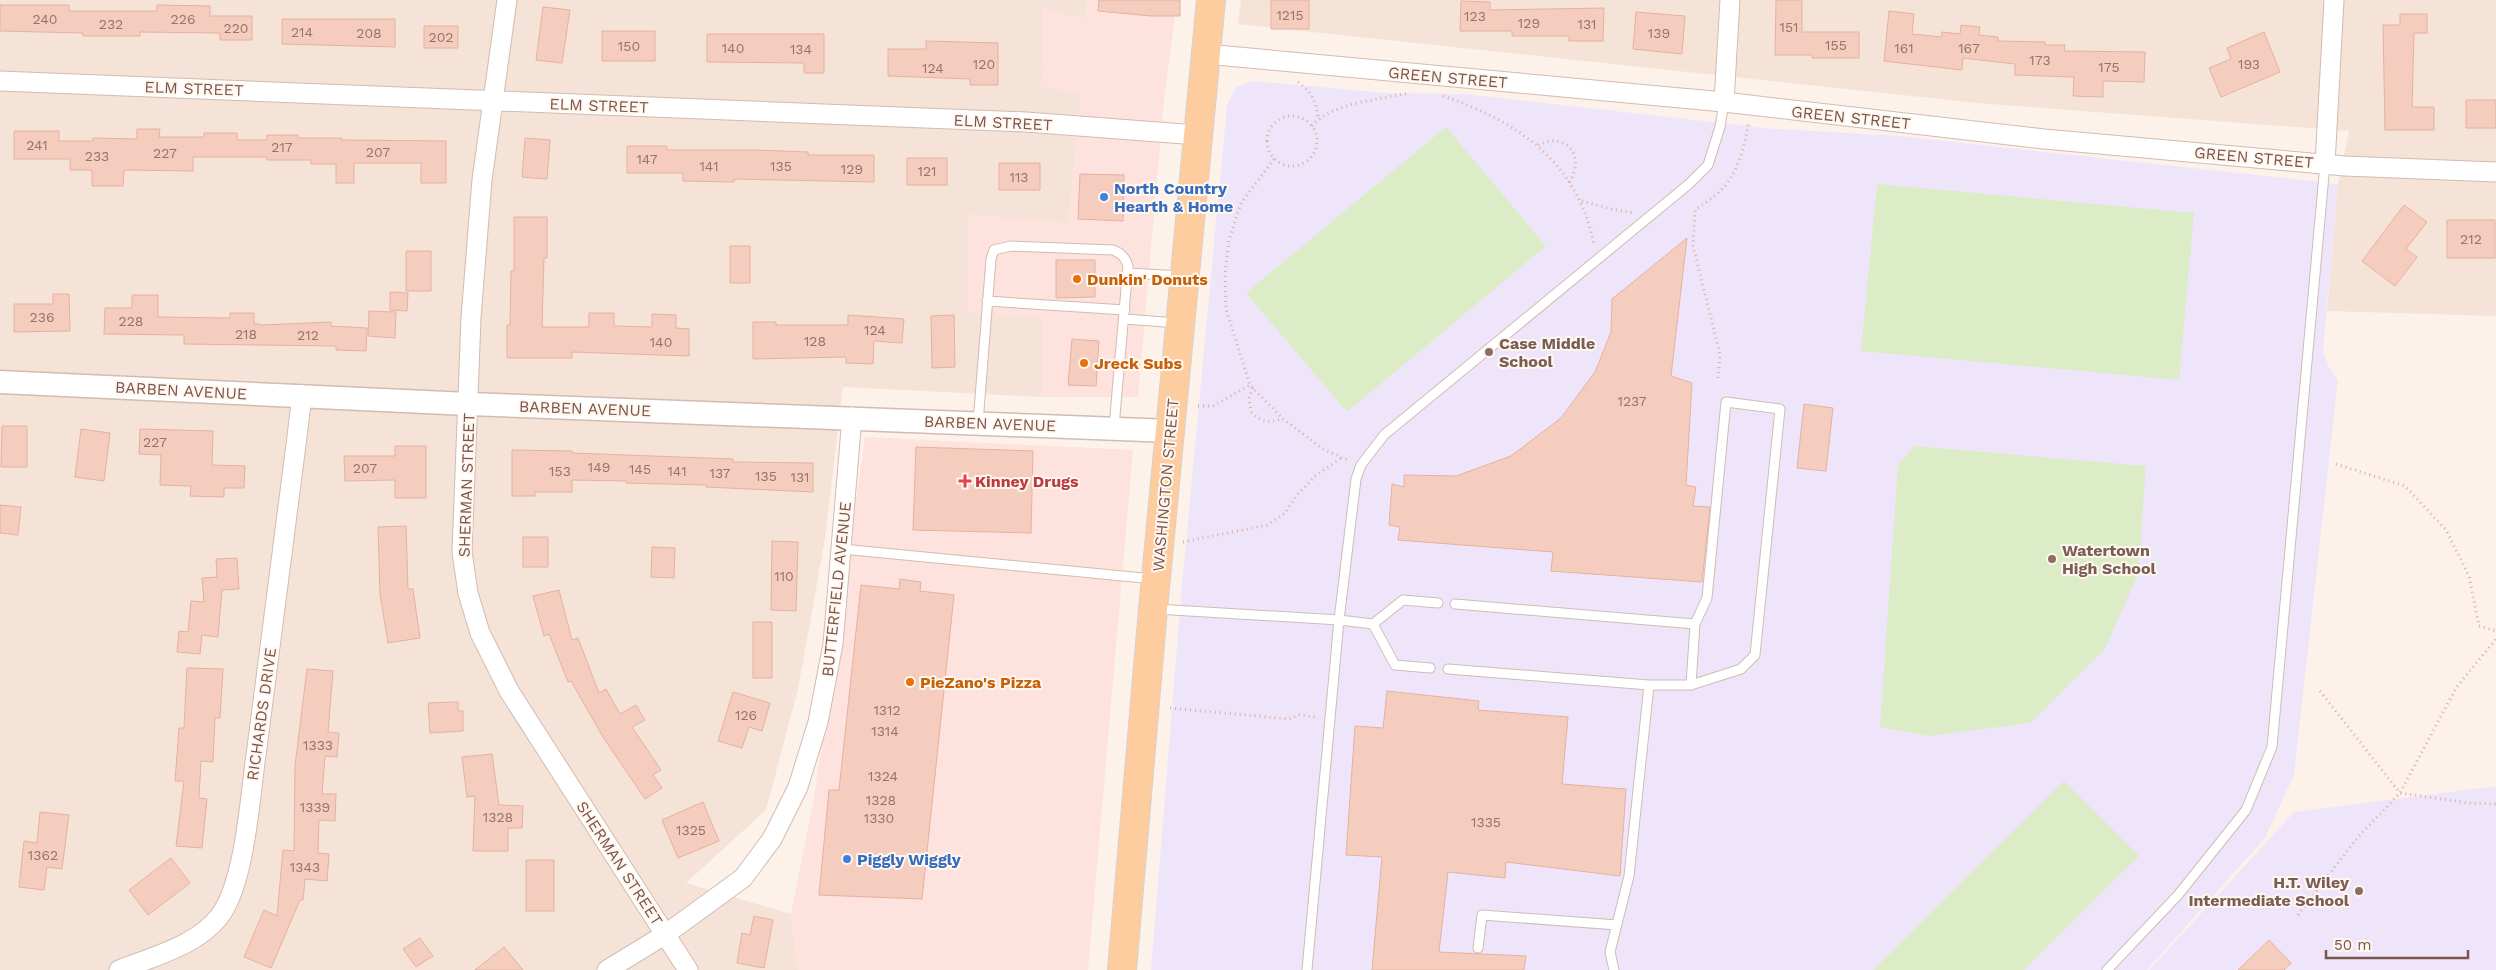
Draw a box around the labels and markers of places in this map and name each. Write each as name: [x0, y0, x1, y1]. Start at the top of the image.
place label: North Country Hearth & Home: [1114, 179, 1233, 216]
marker: North Country Hearth & Home: [1098, 191, 1110, 203]
place label: Dunkin' Donuts: [1087, 270, 1208, 289]
marker: Dunkin' Donuts: [1071, 273, 1083, 285]
place label: Case Middle School: [1499, 334, 1595, 371]
marker: Case Middle School: [1483, 346, 1495, 358]
place label: Jreck Subs: [1094, 354, 1182, 373]
marker: Jreck Subs: [1078, 357, 1090, 369]
place label: Kinney Drugs: [975, 472, 1079, 491]
marker: Kinney Drugs: [959, 475, 971, 487]
place label: Watertown High School: [2062, 541, 2156, 578]
marker: Watertown High School: [2046, 553, 2058, 565]
place label: PieZano's Pizza: [920, 673, 1042, 692]
marker: PieZano's Pizza: [904, 676, 916, 688]
place label: Piggly Wiggly: [857, 850, 962, 869]
marker: Piggly Wiggly: [841, 853, 853, 865]
place label: H.T. Wiley Intermediate School: [2188, 873, 2350, 910]
marker: H.T. Wiley Intermediate School: [2353, 885, 2365, 897]

